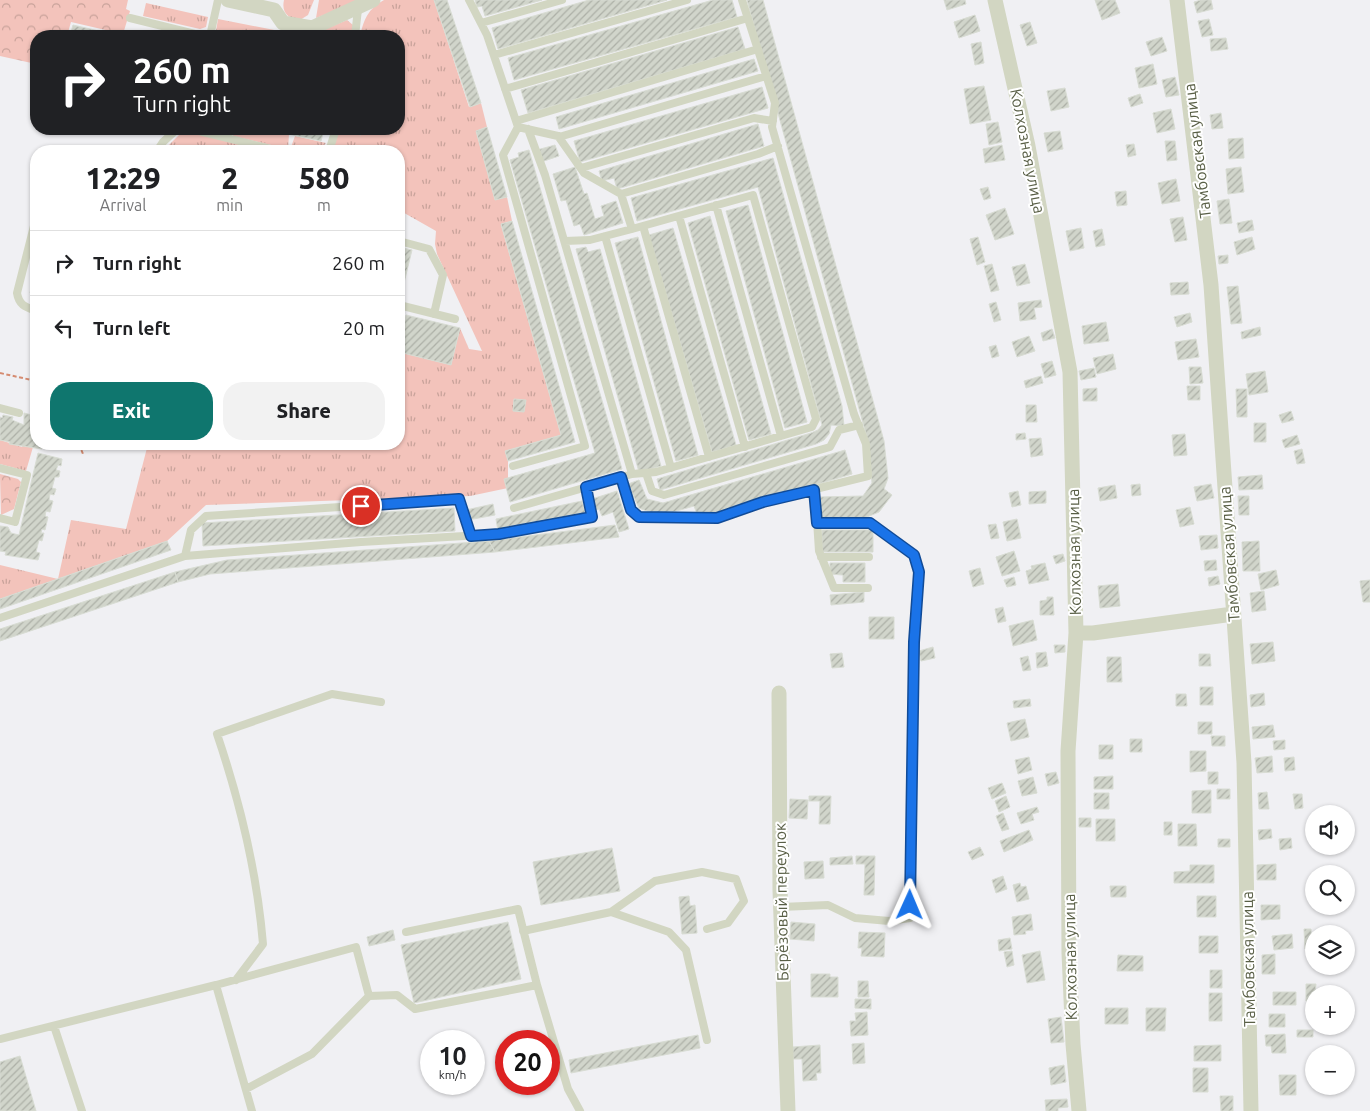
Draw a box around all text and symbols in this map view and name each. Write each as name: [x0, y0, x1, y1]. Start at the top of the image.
icon: right: [50, 50, 115, 115]
text: 260 m: [133, 50, 231, 90]
street label: Тамбовская улица: [1180, 83, 1214, 219]
street label: Колхозная улица: [1007, 87, 1049, 215]
text: Turn right: [133, 91, 231, 116]
text: 12:29: [86, 161, 161, 195]
text: 2: [221, 161, 238, 195]
text: 580: [299, 161, 349, 195]
text: Arrival: [100, 196, 146, 214]
text: min: [216, 196, 243, 214]
text: m: [317, 196, 331, 214]
icon: right: [50, 249, 78, 277]
text: Turn right: [93, 252, 181, 274]
text: 260 m: [332, 252, 385, 274]
icon: left: [50, 314, 78, 342]
text: Turn left: [93, 317, 171, 339]
text: 20 m: [343, 317, 385, 339]
button: Exit: [50, 382, 213, 440]
button: Share: [223, 382, 385, 440]
pin: [340, 485, 382, 527]
street label: Тамбовская улица: [1215, 486, 1243, 622]
street label: Колхозная улица: [1064, 489, 1084, 615]
icon: arrive: [347, 492, 375, 520]
map controls: [1305, 805, 1355, 1095]
button: sound: [1305, 805, 1355, 855]
street label: Берёзовый переулок: [771, 823, 791, 981]
button: search: [1305, 865, 1355, 915]
position arrow: [883, 878, 935, 930]
street label: Тамбовская улица: [1238, 891, 1258, 1027]
street label: Колхозная улица: [1060, 894, 1080, 1020]
button: layers: [1305, 925, 1355, 975]
button: +: [1305, 985, 1355, 1035]
speed limit sign: 20: [495, 1030, 560, 1095]
text: 10: [438, 1042, 467, 1070]
button: −: [1305, 1045, 1355, 1095]
text: km/h: [439, 1068, 466, 1081]

